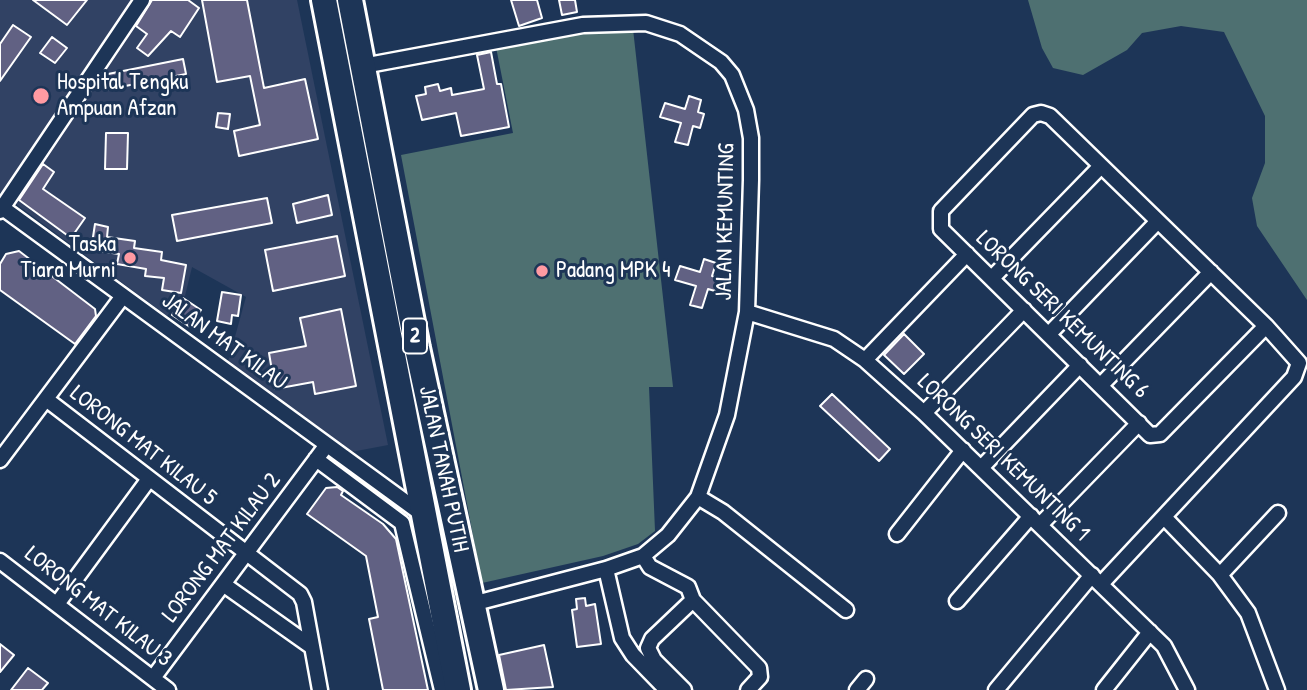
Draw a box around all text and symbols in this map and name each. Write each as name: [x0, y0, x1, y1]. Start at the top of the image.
place label: Hospital Tengku Ampuan Afzan: [57, 69, 189, 123]
marker: Hospital Tengku Ampuan Afzan: [31, 86, 51, 106]
street label: JALAN KEMUNTING: [711, 143, 741, 301]
street label: LORONG SERI KEMUNTING 6: [970, 225, 1154, 405]
place label: Taska Tiara Murni: [21, 231, 116, 285]
marker: Taska Tiara Murni: [122, 250, 138, 266]
place label: Padang MPK 4: [556, 257, 671, 285]
marker: Padang MPK 4: [534, 263, 550, 279]
street label: JALAN MAT KILAU: [156, 287, 292, 397]
road number: 2: [403, 318, 427, 354]
street label: LORONG SERI KEMUNTING 1: [911, 369, 1095, 547]
street label: LORONG MAT KILAU 5: [64, 380, 222, 512]
street label: JALAN TANAH PUTIH: [412, 383, 474, 555]
street label: LORONG MAT KILAU 2: [157, 468, 287, 628]
street label: LORONG MAT KILAU 3: [19, 541, 177, 673]

